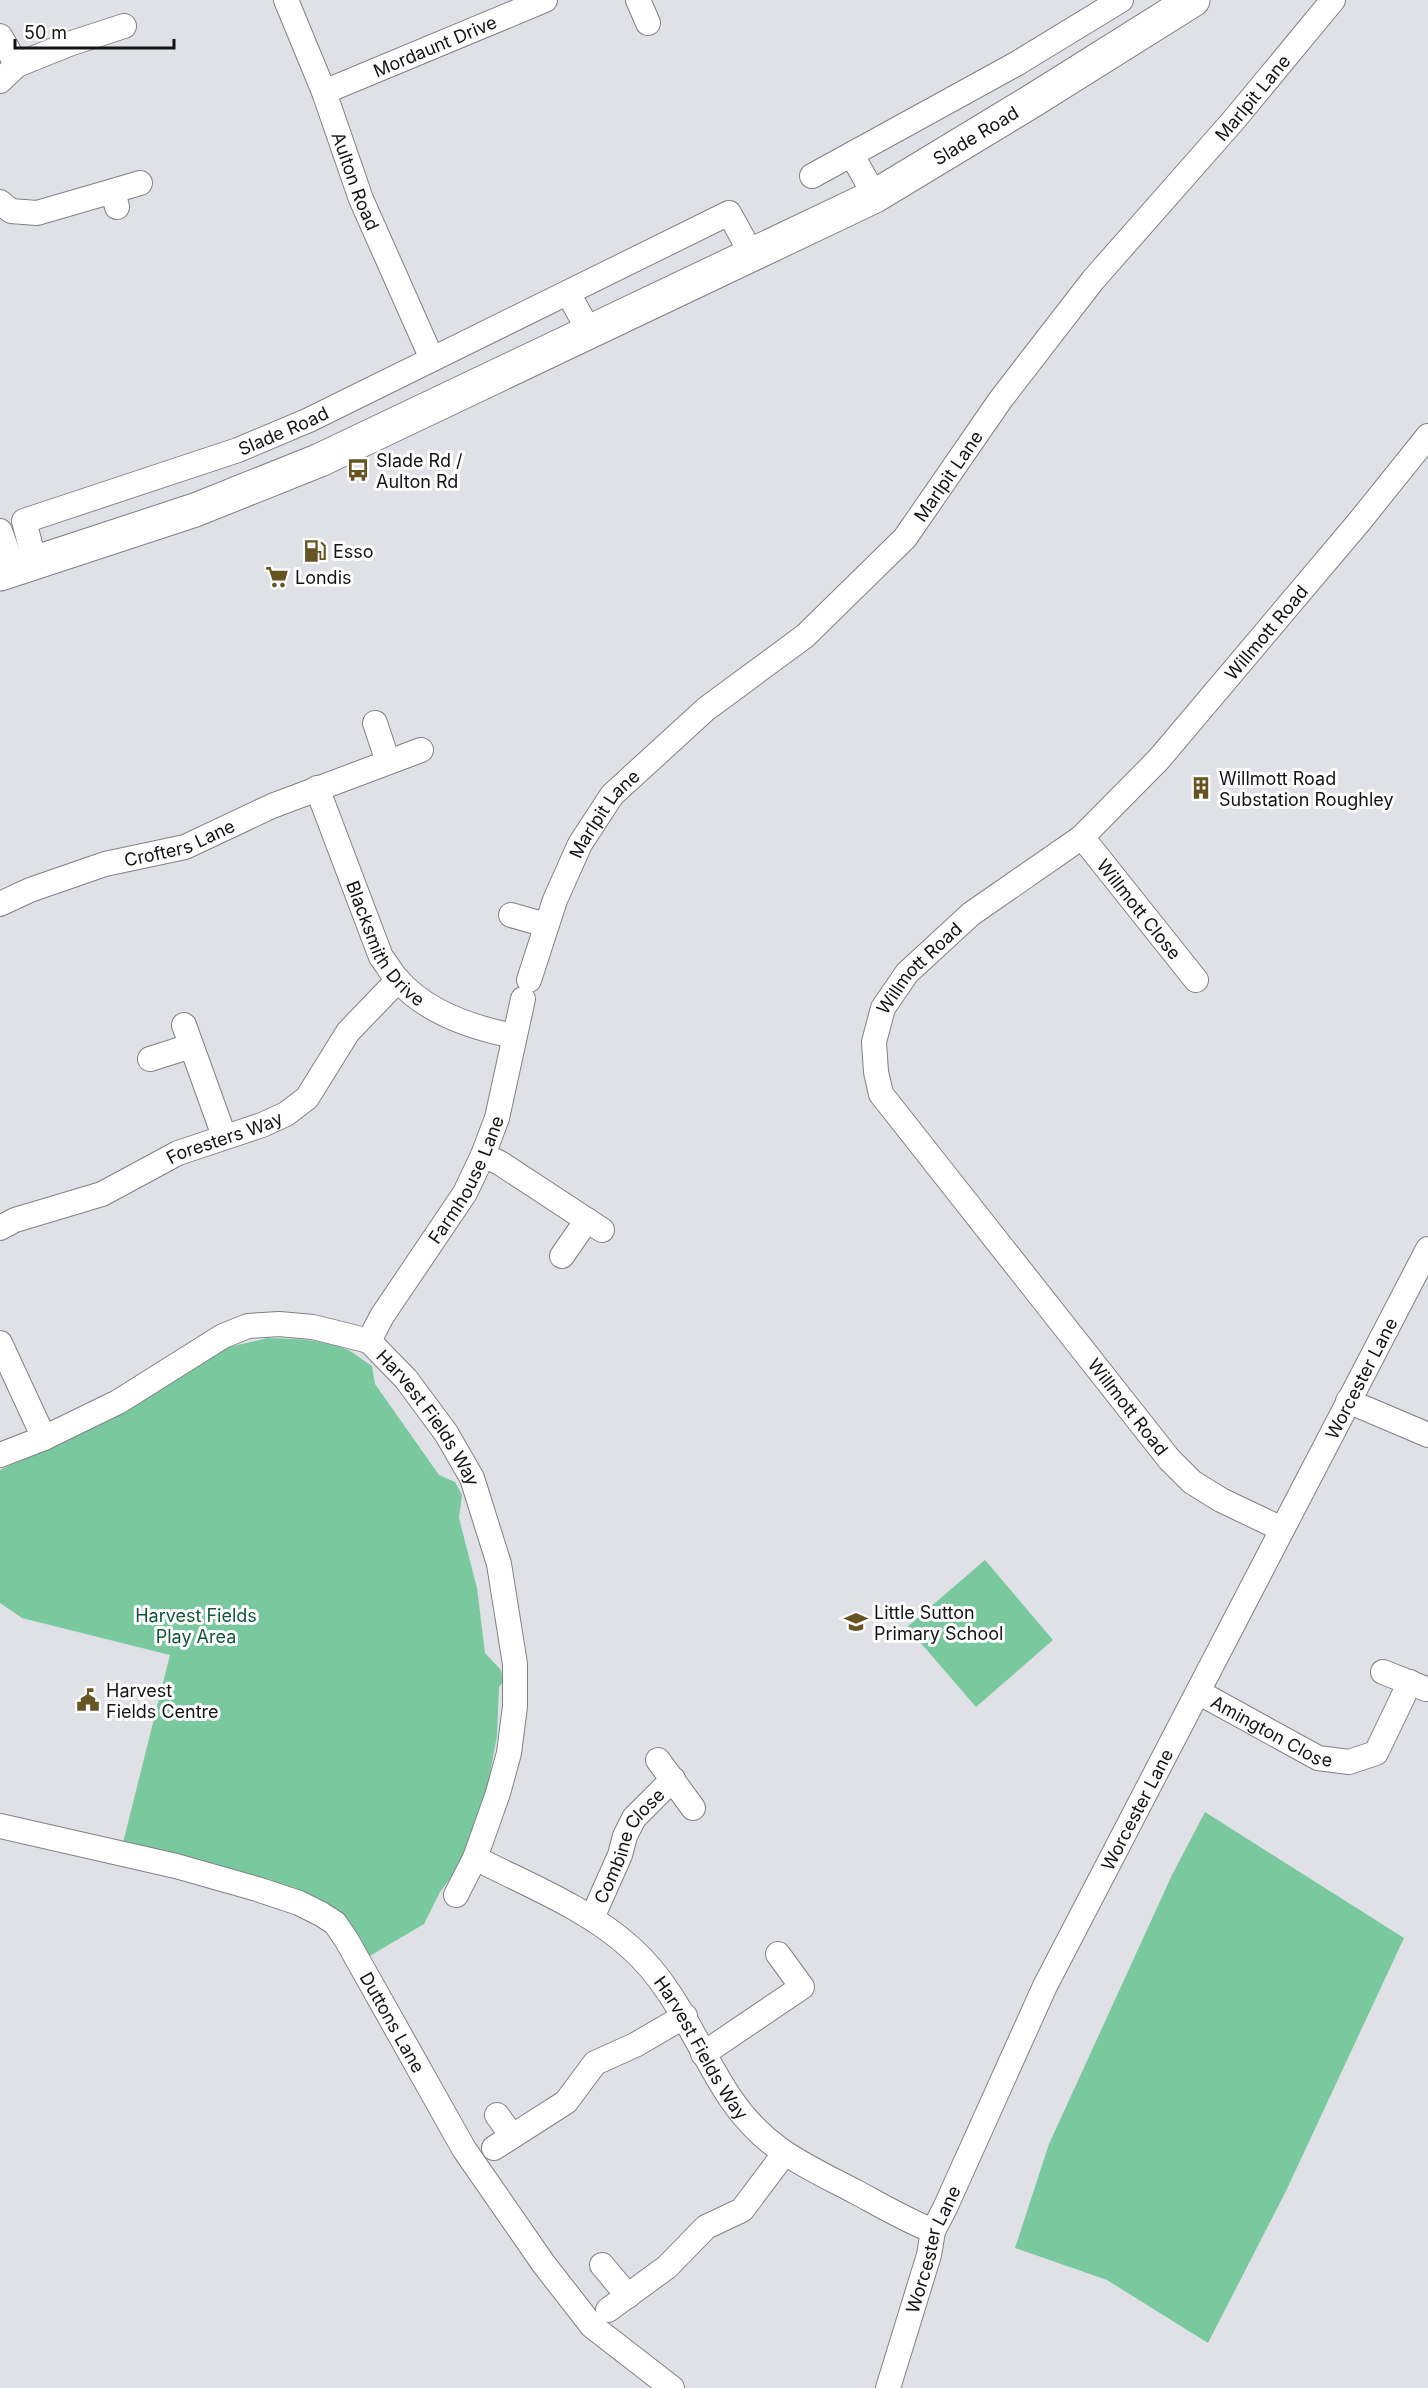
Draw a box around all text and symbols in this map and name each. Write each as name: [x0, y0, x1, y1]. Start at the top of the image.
street label: Mordaunt Drive: [370, 11, 500, 81]
scale bar: [15, 12, 174, 50]
text: 50 m: [24, 22, 67, 43]
street label: Marlpit Lane: [1210, 50, 1294, 145]
street label: Slade Road: [929, 101, 1022, 169]
street label: Aulton Road: [328, 129, 384, 233]
street label: Slade Road: [235, 402, 332, 459]
street label: Marlpit Lane: [909, 426, 987, 525]
place label: Slade Rd / Aulton Rd: [376, 450, 463, 492]
bus stop icon: Slade Rd / Aulton Rd: [345, 457, 371, 483]
fuel station icon: Esso: [302, 538, 328, 564]
place label: Esso: [333, 541, 374, 562]
supermarket icon: Londis: [264, 564, 290, 590]
place label: Londis: [295, 567, 352, 588]
street label: Willmott Road: [1220, 581, 1312, 684]
street label: Marlpit Lane: [565, 765, 643, 861]
place label: Willmott Road Substation Roughley: [1219, 768, 1394, 810]
building icon: Willmott Road Substation Roughley: [1188, 775, 1214, 801]
street label: Crofters Lane: [122, 815, 238, 870]
street label: Willmott Close: [1093, 855, 1186, 963]
street label: Blacksmith Drive: [343, 878, 429, 1010]
street label: Willmott Road: [872, 918, 966, 1018]
street label: Foresters Way: [162, 1107, 286, 1168]
street label: Farmhouse Lane: [424, 1113, 507, 1247]
street label: Worcester Lane: [1321, 1314, 1401, 1442]
street label: Harvest Fields Way: [373, 1345, 484, 1488]
street label: Willmott Road: [1084, 1354, 1172, 1460]
place label: Little Sutton Primary School: [874, 1602, 1003, 1644]
park label: Harvest Fields Play Area: [135, 1605, 257, 1647]
school or university icon: Little Sutton Primary School: [843, 1609, 869, 1635]
place label: Harvest Fields Centre: [106, 1680, 219, 1722]
public building icon: Harvest Fields Centre: [75, 1687, 101, 1713]
street label: Amington Close: [1207, 1691, 1334, 1770]
street label: Worcester Lane: [1097, 1745, 1177, 1874]
street label: Combine Close: [589, 1784, 668, 1907]
street label: Duttons Lane: [356, 1968, 429, 2076]
street label: Harvest Fields Way: [650, 1972, 753, 2124]
street label: Worcester Lane: [901, 2182, 964, 2316]

